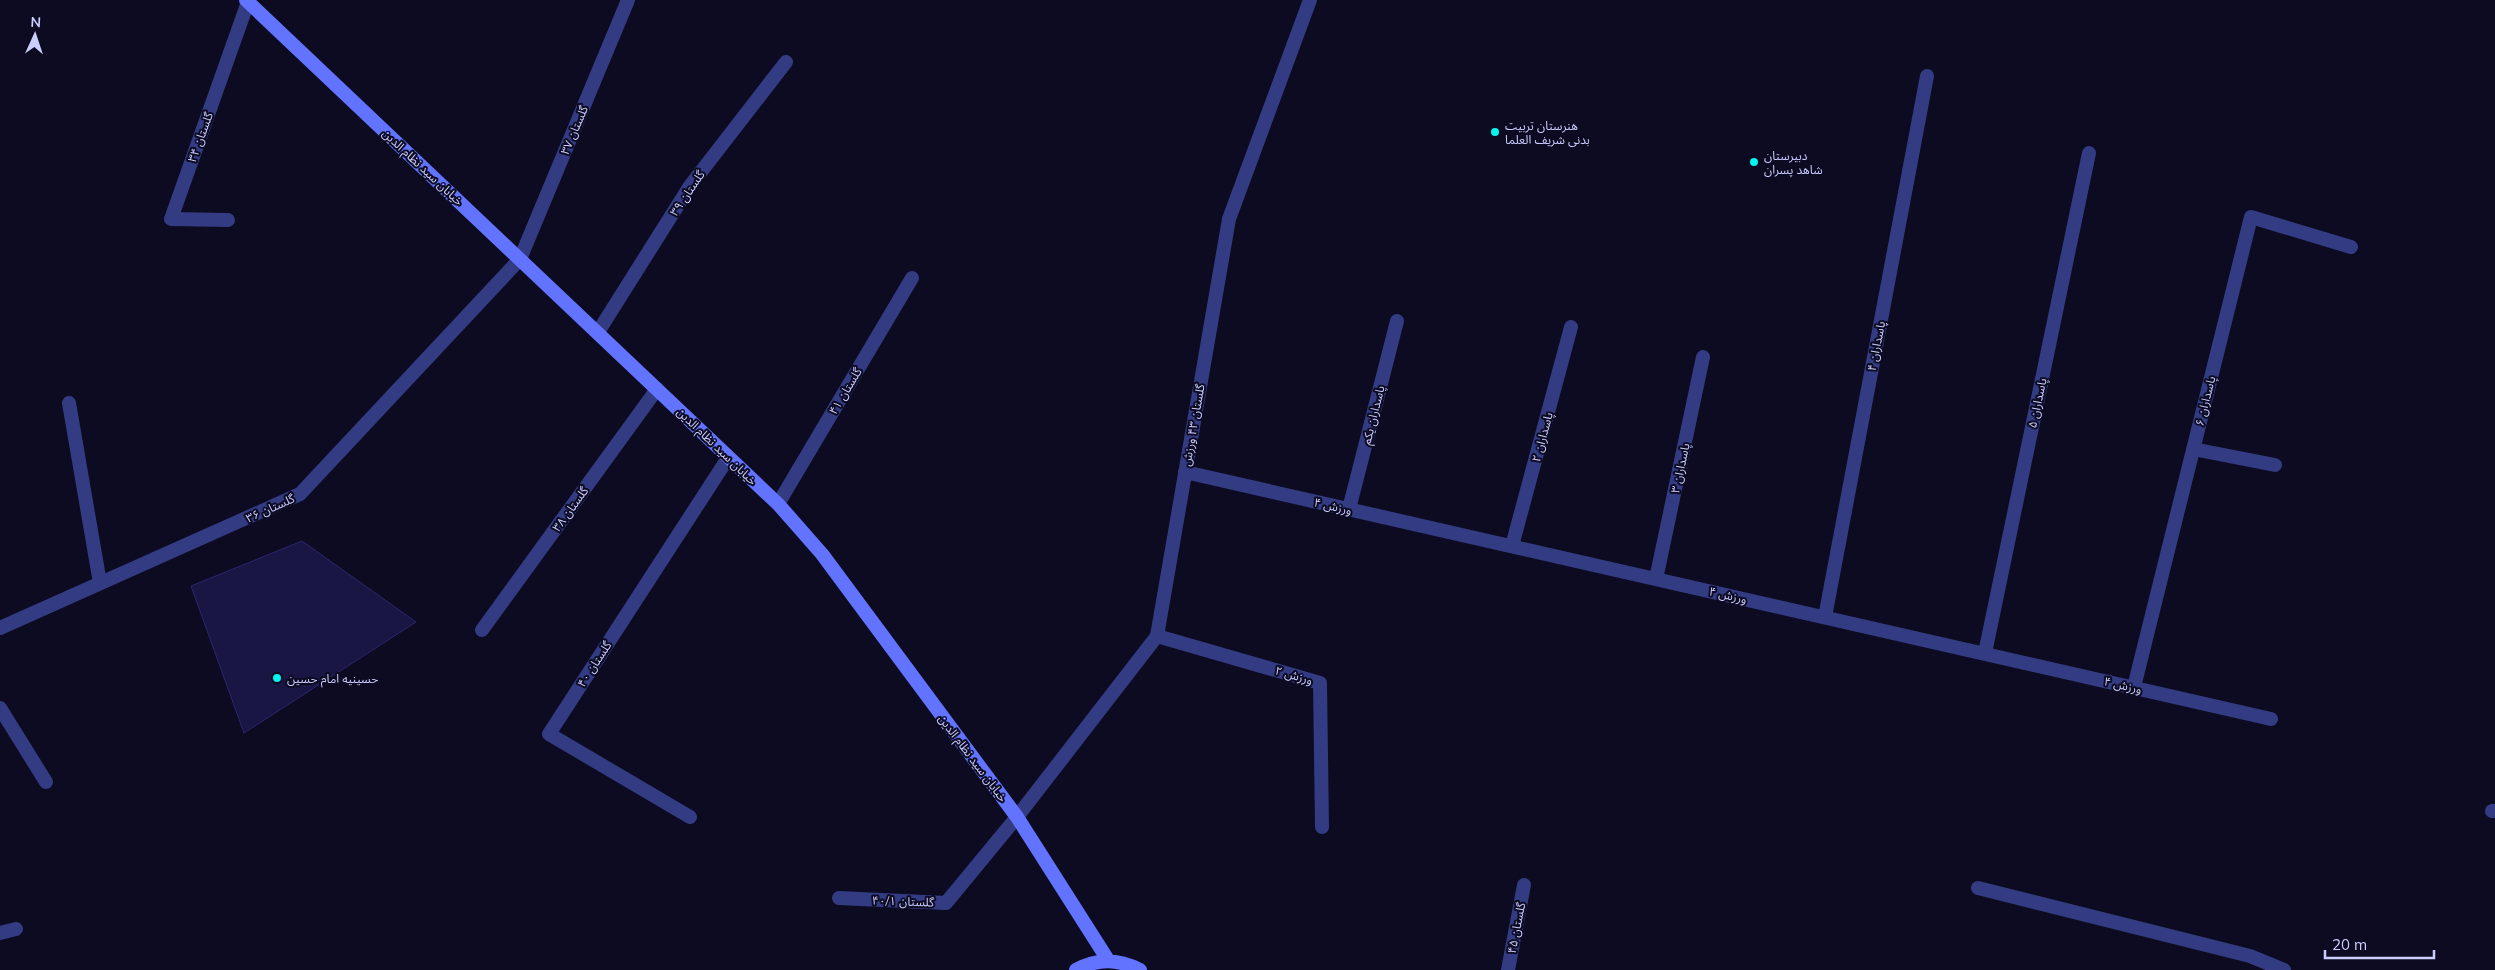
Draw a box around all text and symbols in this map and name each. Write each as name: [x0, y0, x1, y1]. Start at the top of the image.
north arrow: [10, 10, 60, 60]
text: N: [30, 13, 41, 31]
street label: گلستان ۳۷: [557, 102, 591, 157]
street label: گلستان ۳۴: [184, 109, 216, 164]
place label: هنرستان تربیت بدنی شریف العلما: [1505, 118, 1590, 147]
street label: خیابان سید نظام الدین: [378, 126, 467, 210]
marker: هنرستان تربیت بدنی شریف العلما: [1489, 126, 1501, 138]
place label: دبیرستان شاهد پسران: [1764, 148, 1823, 178]
marker: دبیرستان شاهد پسران: [1748, 156, 1760, 168]
street label: گلستان ۳۹: [666, 166, 708, 219]
street label: پاسداران ۴: [1864, 320, 1889, 373]
street label: گلستان ۴۱: [825, 364, 865, 417]
street label: پاسداران ۶: [2192, 374, 2220, 428]
street label: پاسداران ۵: [2024, 377, 2051, 430]
street label: گلستان ۴۳ ورزش: [1178, 382, 1208, 467]
street label: پاسداران یکم: [1358, 384, 1390, 447]
street label: خیابان سید نظام الدین: [672, 404, 760, 489]
street label: پاسداران ۲: [1528, 410, 1557, 464]
street label: پاسداران ۳: [1667, 442, 1694, 495]
street label: گلستان ۳۸: [549, 483, 592, 534]
street label: گلستان ۳۶: [243, 490, 298, 525]
street label: ورزش ۴: [1313, 494, 1353, 518]
street label: ورزش ۴: [1708, 583, 1748, 607]
street label: گلستان ۴۰: [574, 637, 615, 690]
street label: ورزش ۲: [1274, 663, 1314, 687]
place label: حسینیه امام حسین: [287, 671, 378, 688]
marker: حسینیه امام حسین: [271, 672, 283, 684]
street label: ورزش ۴: [2103, 673, 2143, 697]
street label: خیابان سید نظام الدین: [934, 711, 1011, 806]
street label: گلستان ۴۰/۱: [872, 892, 935, 910]
street label: گلستان ۴۵: [1504, 900, 1529, 955]
scale bar: [2325, 928, 2434, 960]
text: 20 m: [2332, 935, 2367, 954]

